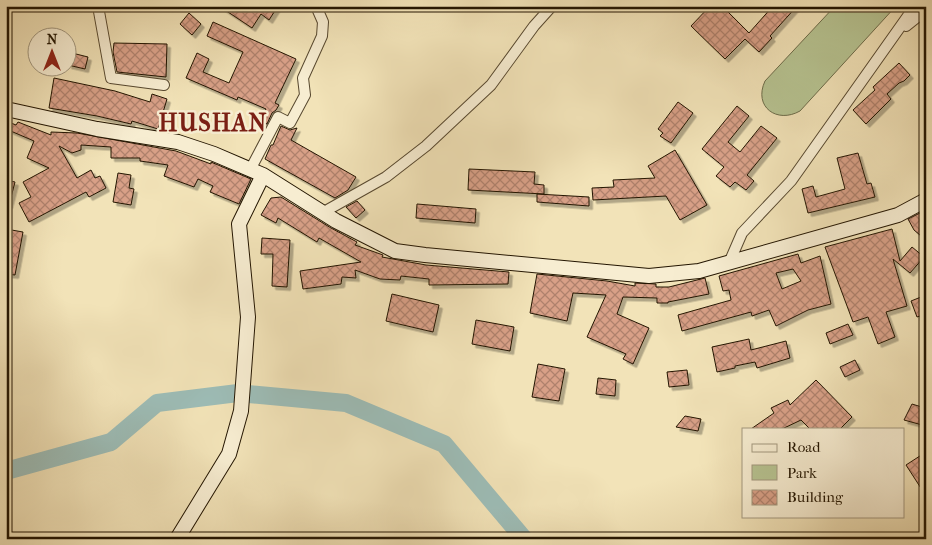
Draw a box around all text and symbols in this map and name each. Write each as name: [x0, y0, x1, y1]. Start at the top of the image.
north arrow: [28, 28, 78, 78]
text: N: [47, 31, 58, 48]
district label: HUSHAN: [159, 109, 267, 137]
legend: [742, 428, 904, 518]
text: Road: [787, 438, 821, 456]
text: Park: [787, 464, 817, 482]
text: Building: [787, 488, 844, 506]

